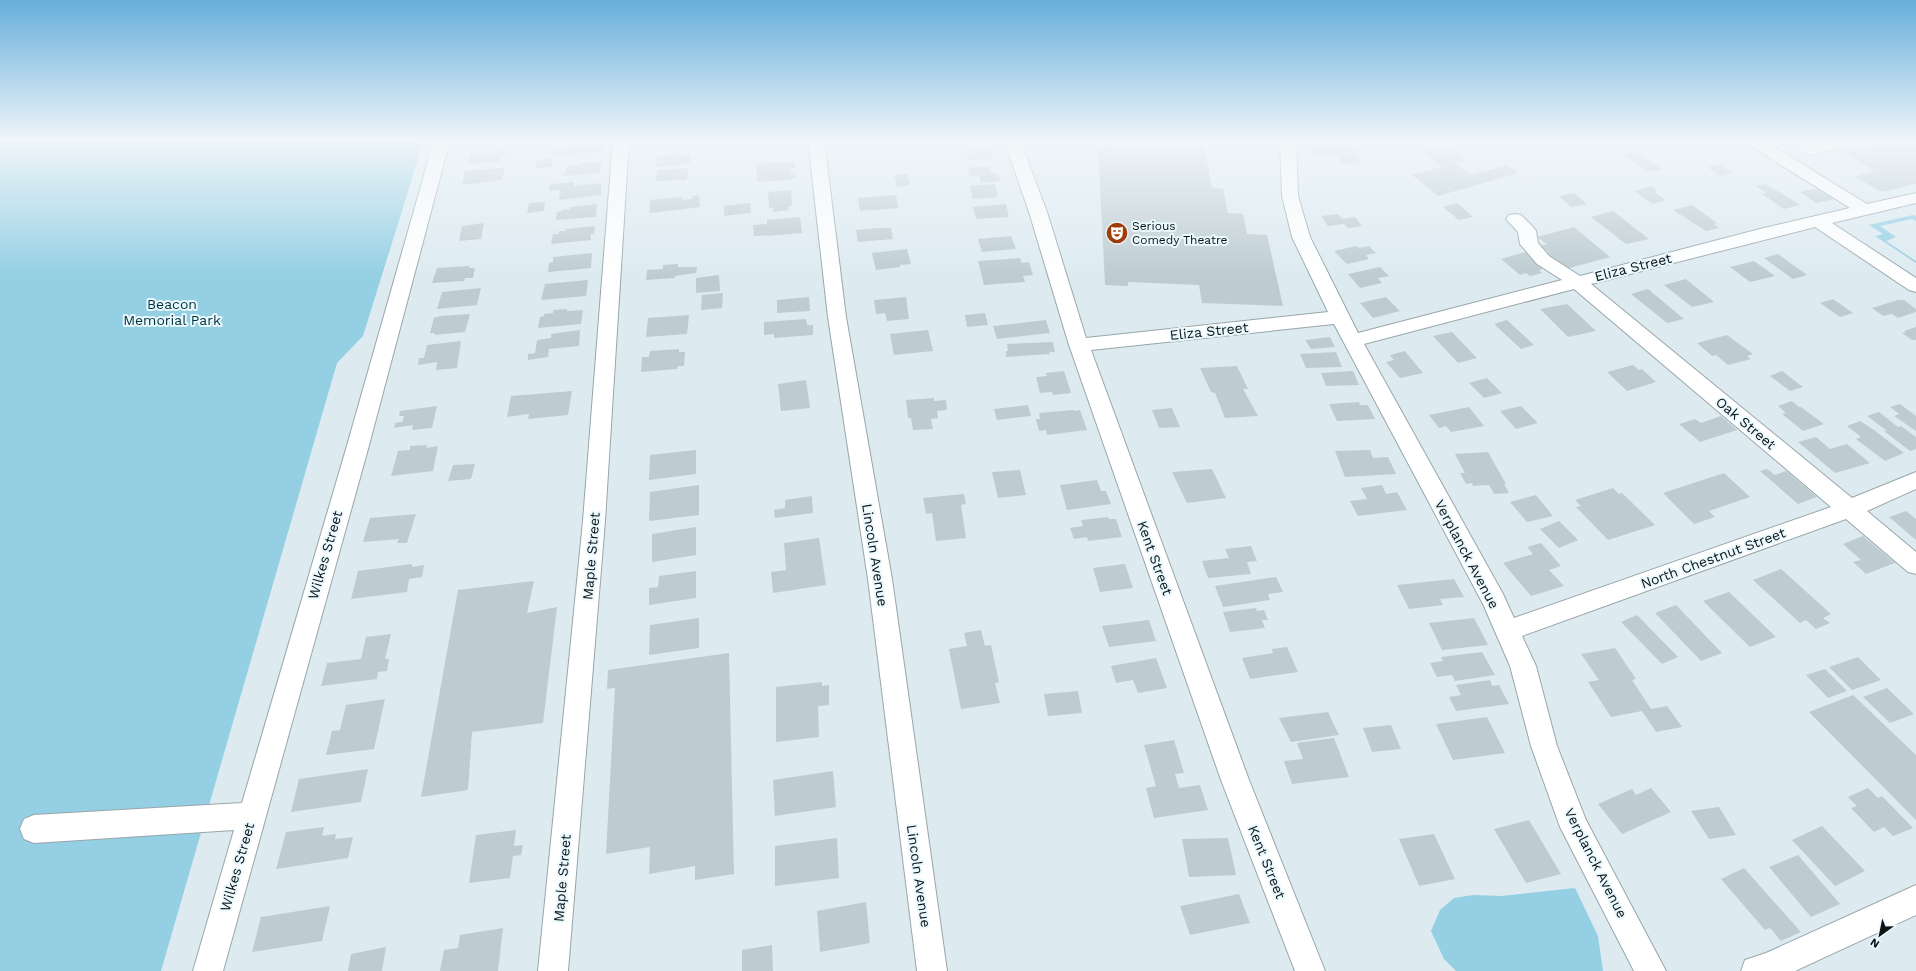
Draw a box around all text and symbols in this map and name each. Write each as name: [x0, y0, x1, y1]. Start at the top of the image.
place label: Serious Comedy Theatre: [1132, 219, 1228, 247]
theatre icon: Serious Comedy Theatre: [1104, 220, 1130, 246]
street label: Eliza Street: [1593, 250, 1673, 284]
park label: Beacon Memorial Park: [123, 296, 221, 328]
street label: Eliza Street: [1169, 319, 1249, 343]
street label: Oak Street: [1713, 393, 1779, 453]
street label: Verplanck Avenue: [1432, 497, 1502, 611]
street label: Lincoln Avenue: [859, 503, 891, 607]
street label: Wilkes Street: [305, 509, 345, 601]
street label: Maple Street: [579, 511, 603, 600]
street label: Kent Street: [1134, 519, 1176, 598]
street label: North Chestnut Street: [1638, 524, 1788, 592]
street label: Verplanck Avenue: [1561, 805, 1631, 921]
street label: Wilkes Street: [217, 821, 257, 913]
street label: Kent Street: [1245, 823, 1289, 901]
street label: Lincoln Avenue: [904, 824, 934, 928]
street label: Maple Street: [550, 833, 574, 922]
north arrow: [1860, 915, 1900, 955]
text: N: [1868, 935, 1882, 951]

